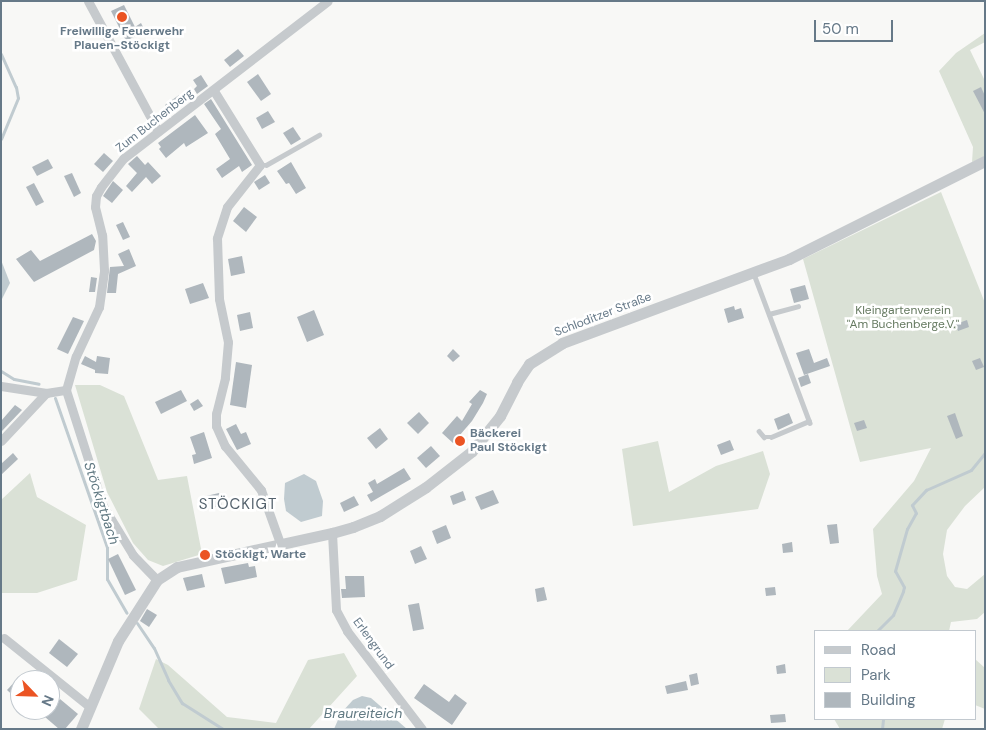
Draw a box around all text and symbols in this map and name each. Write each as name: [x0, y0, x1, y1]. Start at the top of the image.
scale bar: [816, 10, 895, 42]
marker: Freiwillige Feuerwehr Plauen-Stöckigt: [116, 11, 128, 23]
text: 50 m: [822, 19, 859, 39]
place label: Freiwillige Feuerwehr Plauen-Stöckigt: [60, 25, 184, 53]
street label: Zum Buchenberg: [113, 86, 197, 156]
street label: Schloditzer Straße: [552, 290, 654, 340]
park label: Kleingartenverein "Am Buchenberge.V.": [847, 304, 959, 332]
place label: Bäckerei Paul Stöckigt: [470, 427, 547, 455]
marker: Bäckerei Paul Stöckigt: [454, 435, 466, 447]
water label: Stöckigtbach: [81, 460, 123, 546]
district label: STÖCKIGT: [198, 496, 278, 514]
place label: Stöckigt, Warte: [215, 548, 306, 562]
marker: Stöckigt, Warte: [199, 549, 211, 561]
street label: Erlengrund: [350, 615, 396, 673]
legend: [814, 630, 976, 720]
text: Road: [861, 640, 896, 660]
text: Park: [861, 665, 891, 685]
north arrow: [10, 670, 60, 720]
text: Building: [861, 690, 916, 710]
text: N: [37, 692, 58, 709]
water label: Braureiteich: [324, 705, 402, 721]

